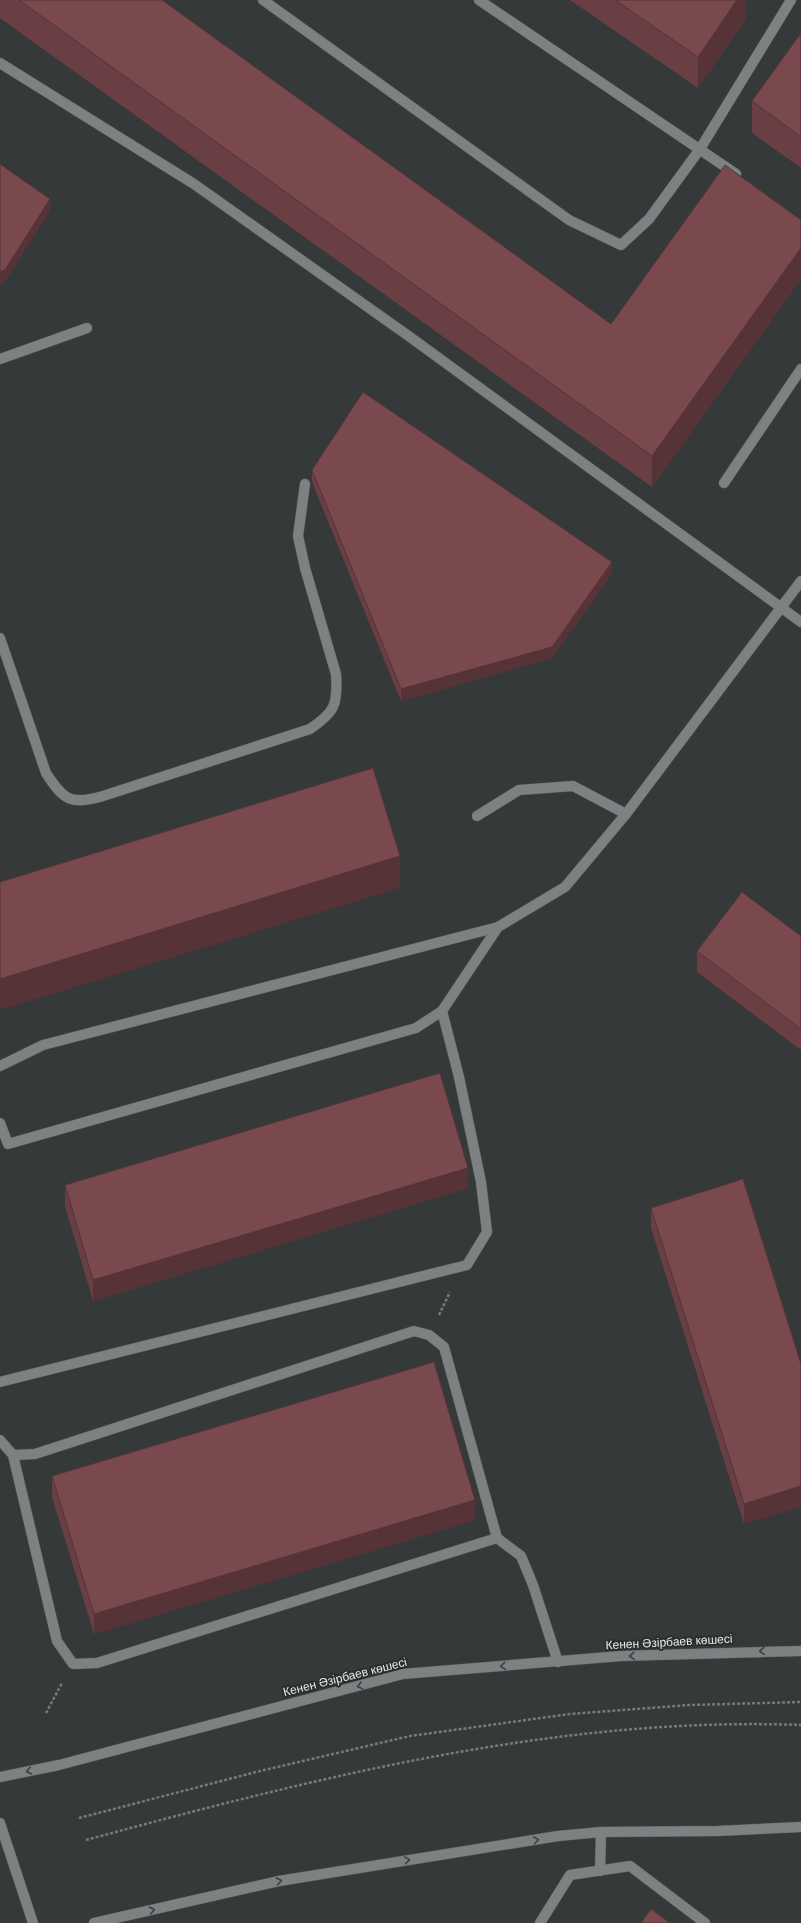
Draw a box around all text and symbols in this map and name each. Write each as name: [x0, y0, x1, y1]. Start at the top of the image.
street label: Кенен Әзірбаев көшесі: [605, 1631, 733, 1653]
one-way arrow: [759, 1647, 765, 1655]
one-way arrow: [629, 1652, 635, 1660]
street label: Кенен Әзірбаев көшесі: [281, 1654, 409, 1700]
one-way arrow: [500, 1662, 506, 1671]
one-way arrow: [357, 1681, 364, 1689]
one-way arrow: [26, 1766, 33, 1775]
one-way arrow: [533, 1836, 539, 1845]
one-way arrow: [404, 1857, 410, 1865]
one-way arrow: [276, 1878, 282, 1886]
one-way arrow: [149, 1906, 155, 1914]

